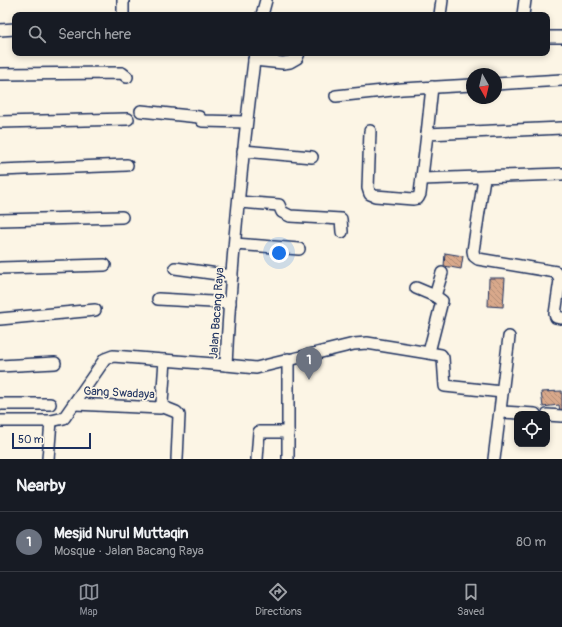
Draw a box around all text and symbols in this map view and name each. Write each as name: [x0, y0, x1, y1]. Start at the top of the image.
search box: [12, 12, 550, 56]
icon: search: [26, 23, 48, 45]
text: Search here: [58, 25, 131, 44]
north arrow: [466, 68, 502, 104]
your location: [269, 243, 289, 263]
street label: Jalan Bacang Raya: [206, 267, 228, 359]
pin: 1: [296, 347, 322, 380]
street label: Gang Swadaya: [83, 384, 155, 402]
map controls: [514, 411, 550, 447]
button: locate: [514, 411, 550, 447]
scale bar: [12, 431, 91, 450]
text: 50 m: [18, 433, 44, 446]
text: Nearby: [16, 475, 65, 496]
text: Mesjid Nurul Muttaqin: [54, 524, 188, 543]
text: 1: [26, 534, 32, 550]
text: 80 m: [516, 534, 546, 550]
text: Mosque · Jalan Bacang Raya: [54, 543, 204, 559]
tab: Map: [78, 581, 100, 618]
tab: Directions: [255, 581, 302, 618]
tab: Saved: [457, 581, 484, 618]

